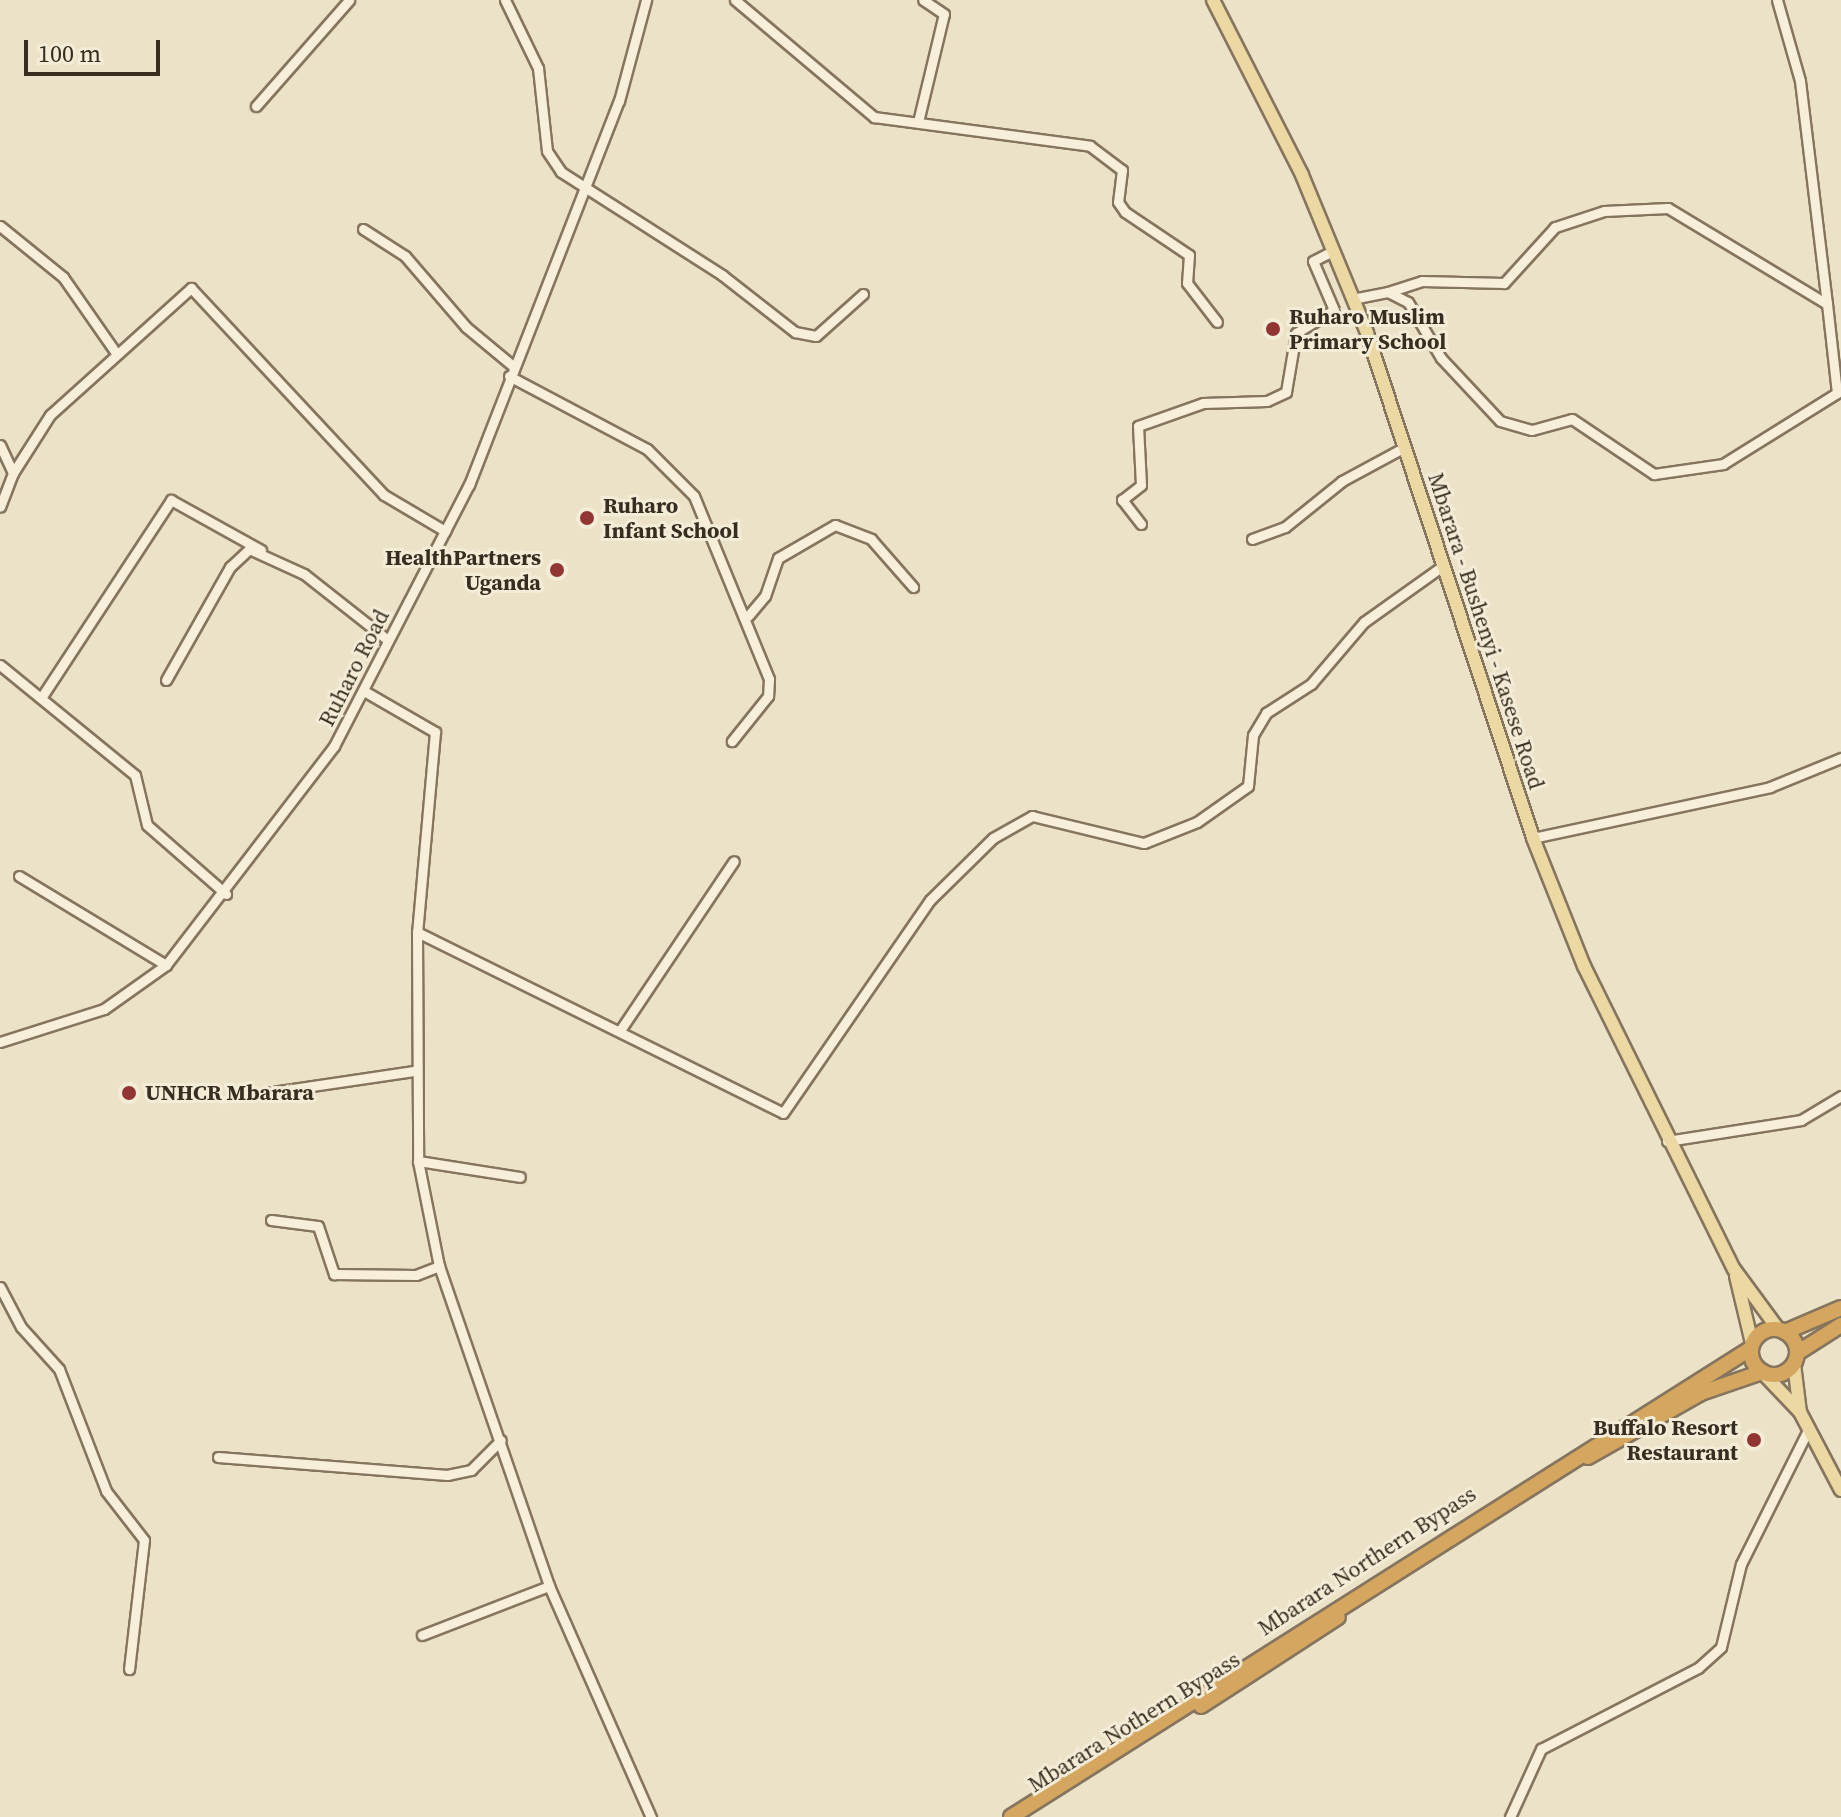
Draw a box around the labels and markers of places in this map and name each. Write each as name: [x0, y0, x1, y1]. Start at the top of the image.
place label: Ruharo Muslim Primary School: [1289, 303, 1446, 354]
marker: Ruharo Muslim Primary School: [1264, 320, 1282, 338]
place label: Ruharo Infant School: [603, 492, 739, 544]
marker: Ruharo Infant School: [578, 509, 596, 527]
place label: HealthPartners Uganda: [385, 544, 541, 596]
marker: HealthPartners Uganda: [548, 561, 566, 579]
place label: UNHCR Mbarara: [145, 1080, 314, 1106]
marker: UNHCR Mbarara: [120, 1084, 138, 1102]
place label: Buffalo Resort Restaurant: [1593, 1414, 1738, 1466]
marker: Buffalo Resort Restaurant: [1745, 1431, 1763, 1449]

